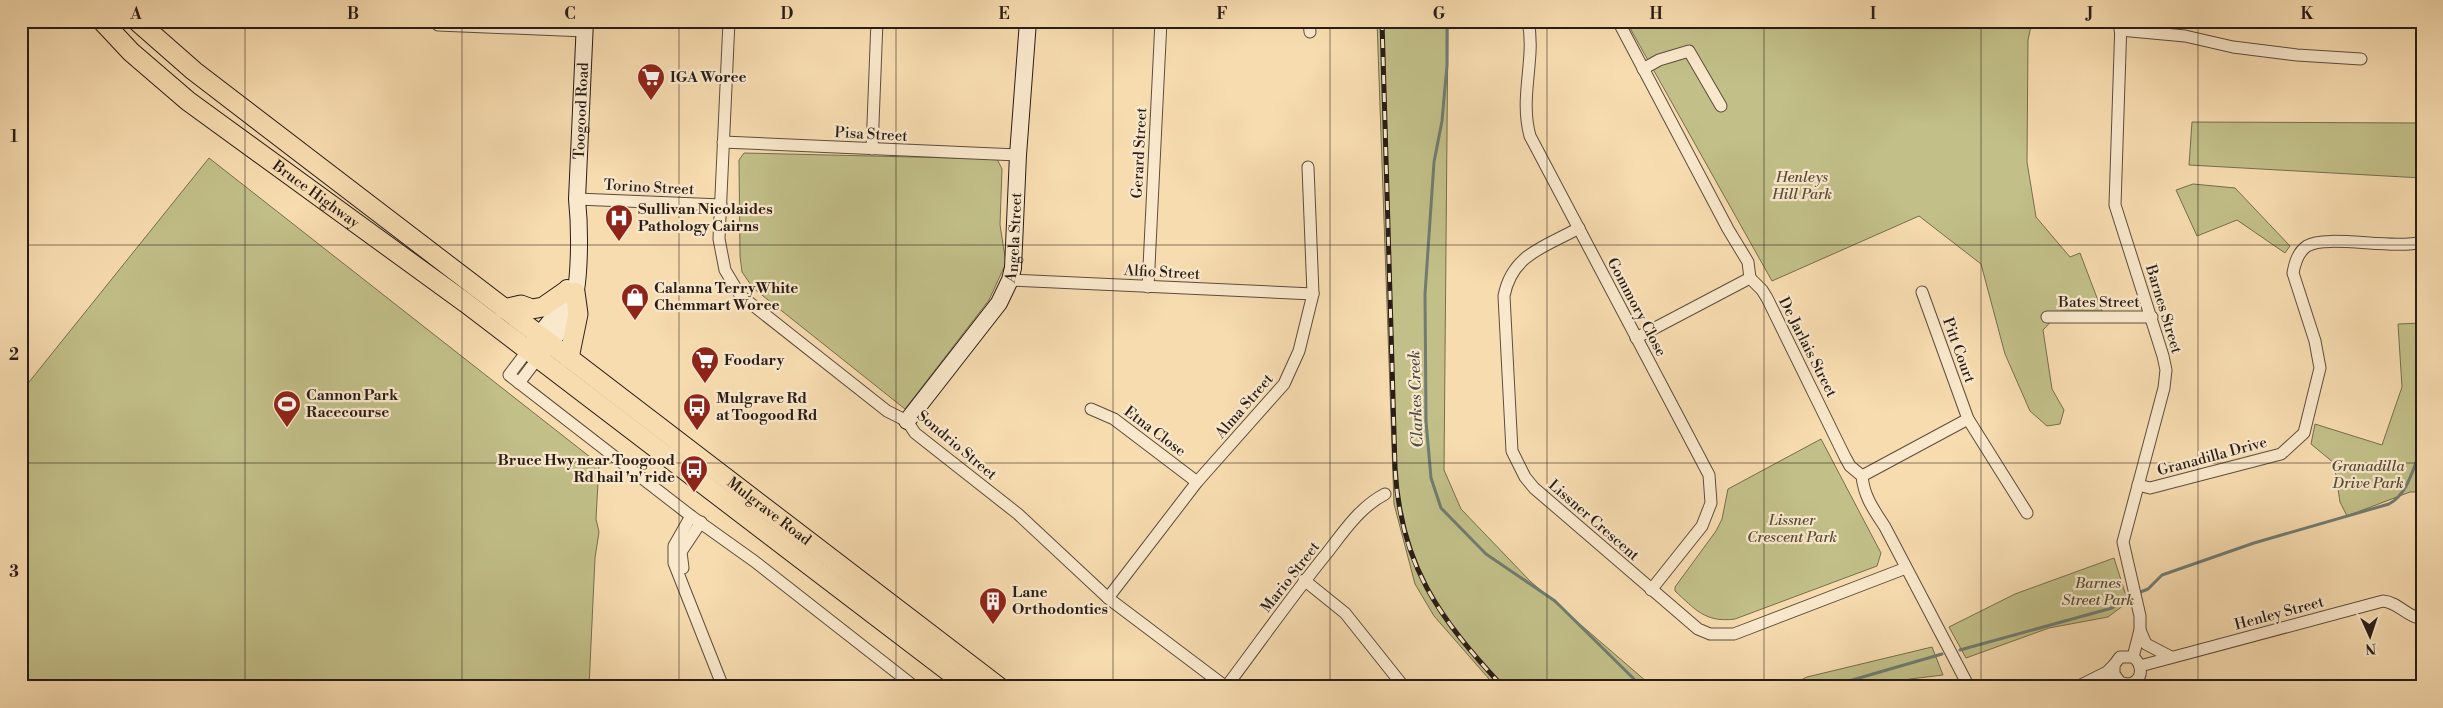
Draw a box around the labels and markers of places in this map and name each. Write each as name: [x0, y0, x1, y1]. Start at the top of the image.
supermarket icon: IGA Woree: [636, 62, 666, 101]
place label: IGA Woree: [670, 68, 747, 87]
place label: Sullivan Nicolaides Pathology Cairns: [638, 200, 773, 236]
hospital icon: Sullivan Nicolaides Pathology Cairns: [604, 203, 634, 242]
place label: Calanna TerryWhite Chemmart Woree: [654, 279, 798, 315]
shop icon: Calanna TerryWhite Chemmart Woree: [620, 282, 650, 321]
supermarket icon: Foodary: [690, 345, 720, 384]
place label: Foodary: [724, 351, 785, 370]
place label: Cannon Park Racecourse: [306, 386, 399, 422]
sports icon: Cannon Park Racecourse: [272, 389, 302, 428]
place label: Mulgrave Rd at Toogood Rd: [716, 389, 818, 425]
bus stop icon: Mulgrave Rd at Toogood Rd: [682, 392, 712, 431]
place label: Bruce Hwy near Toogood Rd hail 'n' ride: [498, 451, 676, 487]
bus stop icon: Bruce Hwy near Toogood Rd hail 'n' ride: [679, 454, 709, 493]
place label: Lane Orthodontics: [1012, 583, 1108, 619]
building icon: Lane Orthodontics: [978, 586, 1008, 625]

